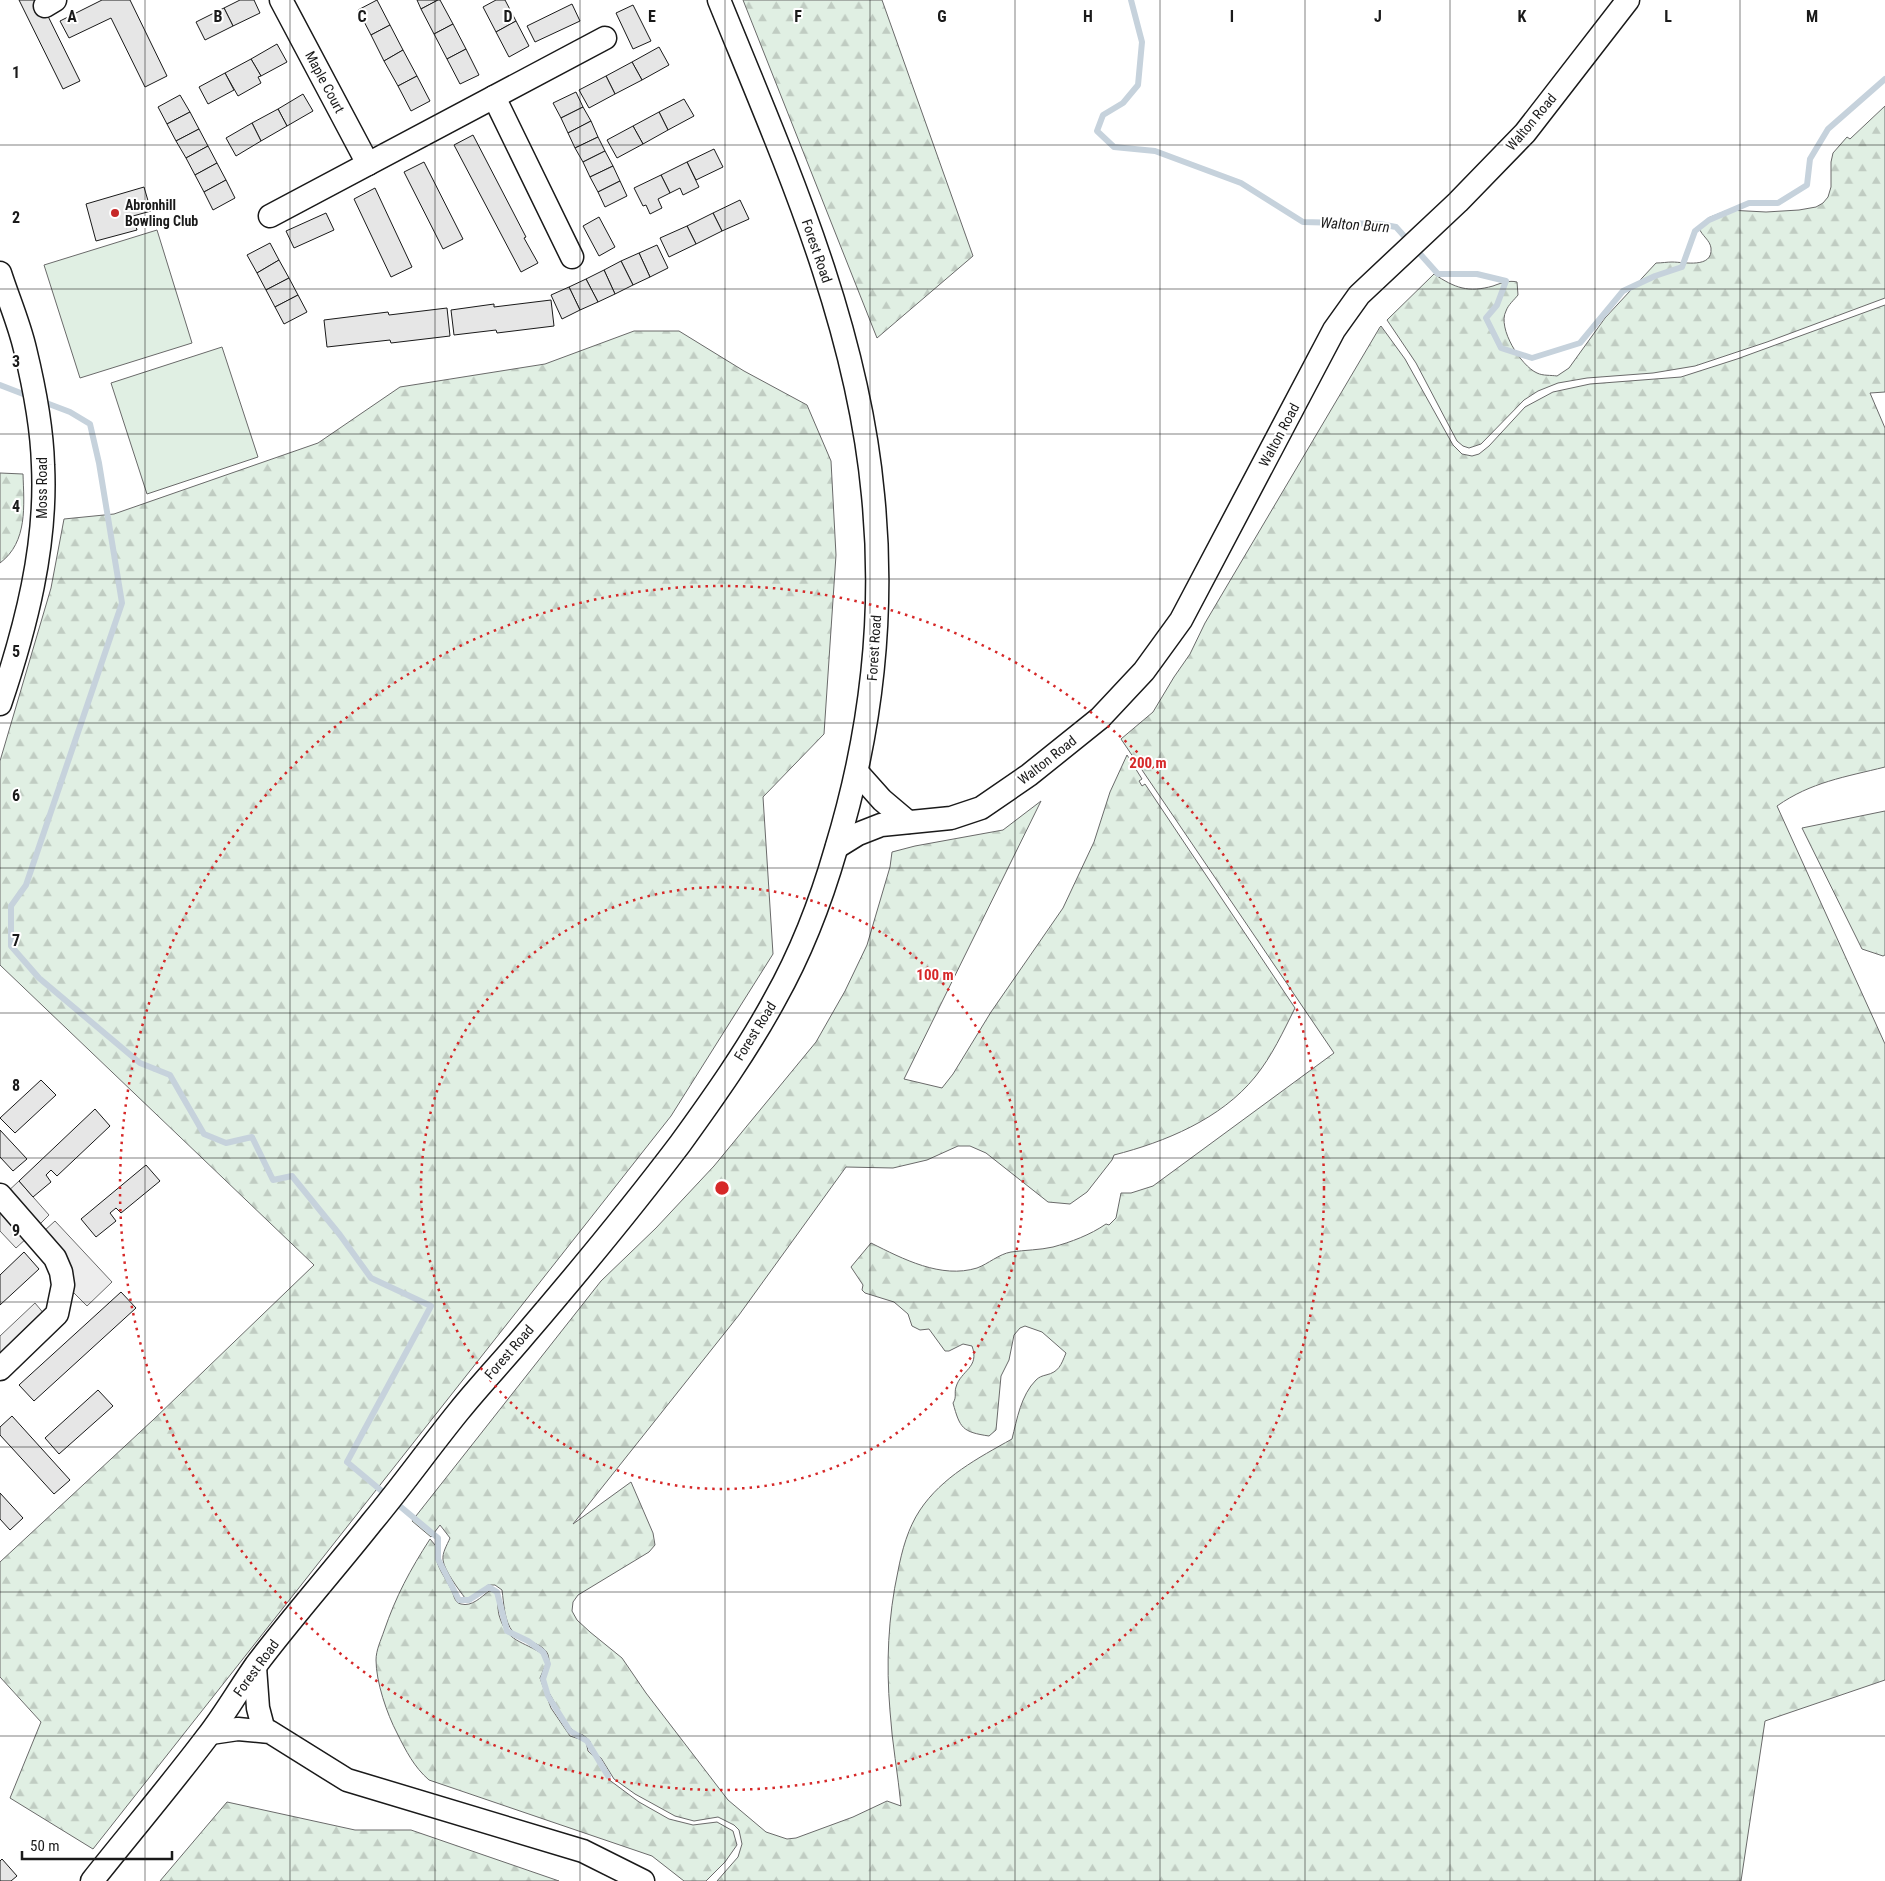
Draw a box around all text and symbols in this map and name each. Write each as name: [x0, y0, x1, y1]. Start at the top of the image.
text: A: [67, 7, 77, 26]
text: B: [214, 7, 223, 26]
text: C: [357, 7, 367, 26]
text: D: [503, 7, 513, 26]
text: E: [648, 7, 656, 26]
text: F: [794, 7, 802, 26]
text: G: [937, 7, 947, 26]
text: H: [1083, 7, 1093, 26]
text: I: [1230, 7, 1234, 26]
text: J: [1374, 7, 1382, 26]
text: K: [1518, 7, 1527, 26]
text: L: [1664, 7, 1672, 26]
text: M: [1806, 7, 1818, 26]
street label: Maple Court: [302, 48, 348, 116]
text: 1: [12, 63, 20, 82]
street label: Walton Road: [1503, 90, 1559, 154]
place label: Abronhill Bowling Club: [125, 197, 198, 229]
marker: Abronhill Bowling Club: [109, 207, 121, 219]
text: 2: [12, 208, 20, 227]
water label: Walton Burn: [1320, 214, 1390, 236]
street label: Forest Road: [799, 217, 835, 285]
text: 3: [12, 352, 20, 371]
street label: Walton Road: [1256, 401, 1302, 469]
street label: Moss Road: [34, 457, 50, 519]
text: 4: [12, 497, 20, 516]
street label: Forest Road: [864, 614, 884, 682]
text: 5: [12, 642, 20, 661]
street label: Walton Road: [1015, 732, 1079, 788]
text: 200 m: [1129, 754, 1167, 772]
text: 6: [12, 786, 20, 805]
text: 7: [12, 931, 20, 950]
text: 100 m: [916, 966, 954, 984]
street label: Forest Road: [731, 999, 779, 1063]
text: 8: [12, 1076, 20, 1095]
centre of rings: [713, 1179, 731, 1197]
text: 9: [12, 1221, 20, 1240]
street label: Forest Road: [481, 1322, 537, 1382]
street label: Forest Road: [230, 1637, 282, 1699]
scale bar: [22, 1828, 172, 1860]
text: 50 m: [30, 1837, 60, 1855]

